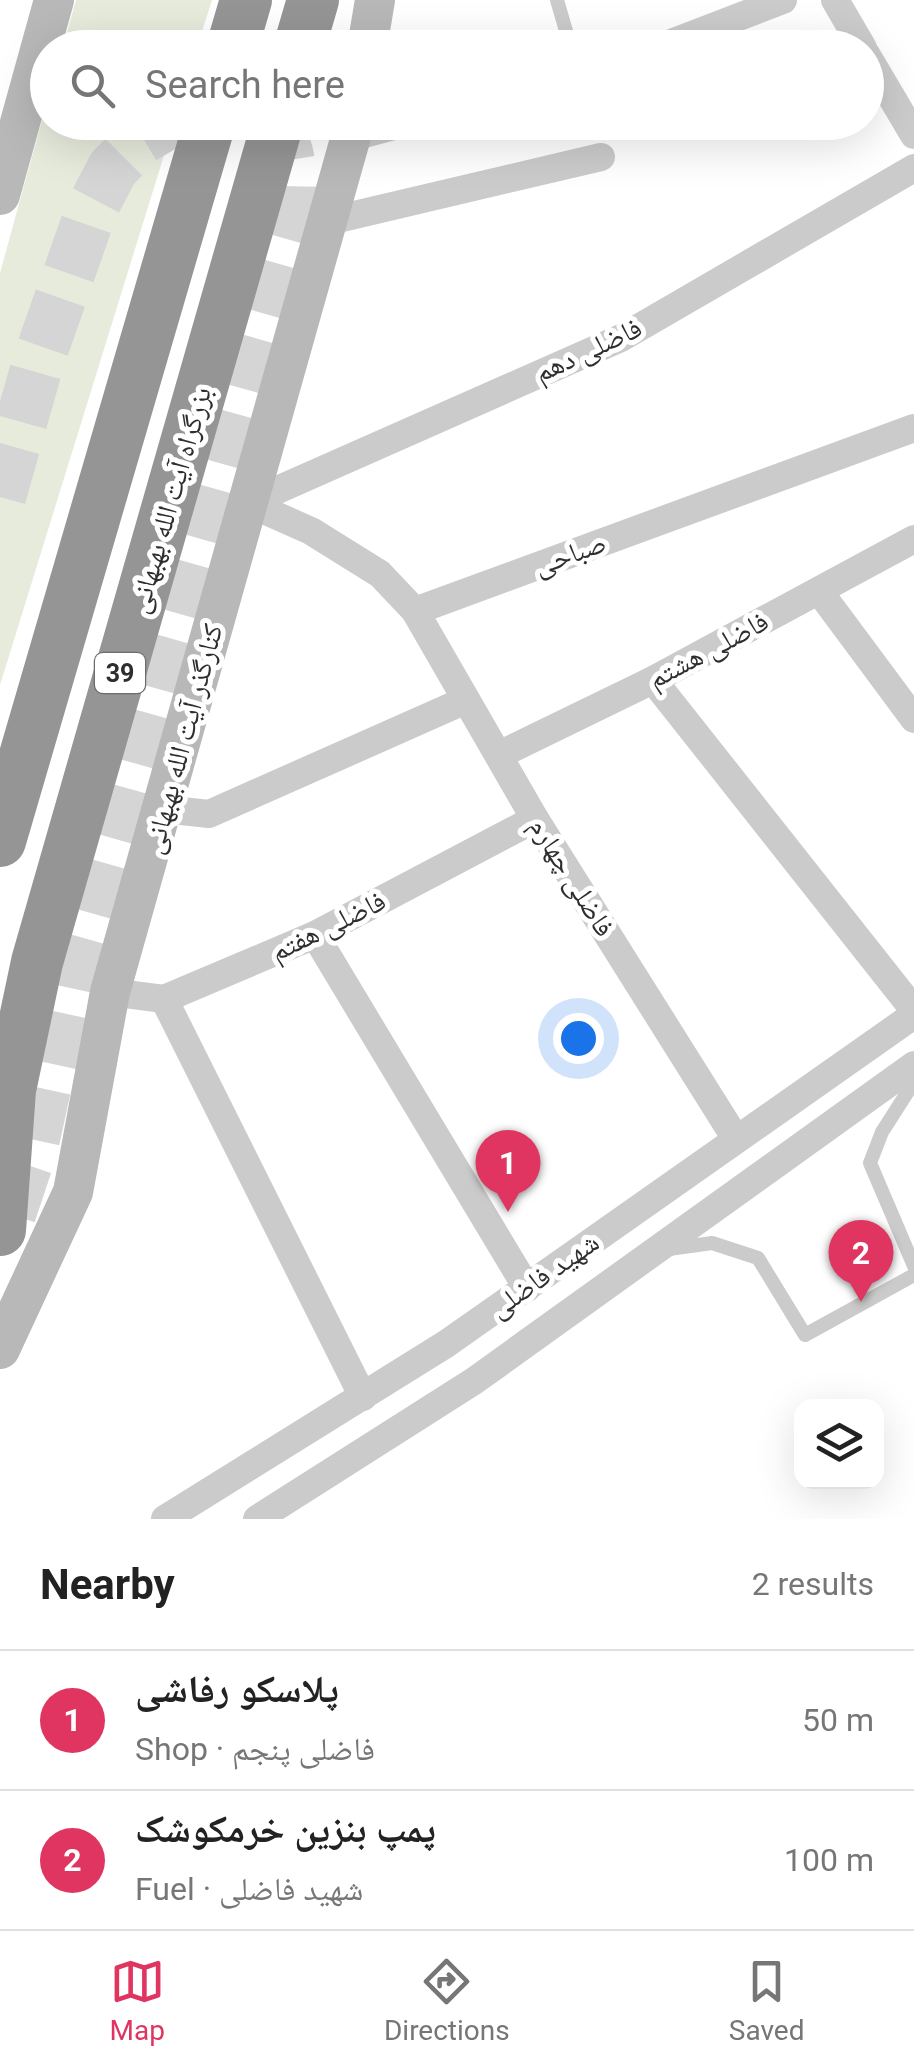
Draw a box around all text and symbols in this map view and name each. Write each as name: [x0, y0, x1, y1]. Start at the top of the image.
search box: [30, 30, 884, 140]
icon: search: [65, 58, 120, 113]
text: Search here: [145, 63, 345, 107]
street label: فاضلی دهم: [529, 311, 648, 391]
street label: بزرگراه آیت الله بهبهانی: [122, 383, 219, 617]
street label: صباحی: [529, 526, 611, 583]
street label: فاضلی هشتم: [642, 605, 775, 697]
street label: کنارگذر آیت الله بهبهانی: [136, 620, 231, 858]
road number: 39: [95, 653, 145, 693]
street label: فاضلی چهارم: [521, 811, 621, 944]
street label: فاضلی هفتم: [265, 884, 392, 970]
your location: [553, 1013, 604, 1064]
pin: 1: [476, 1130, 540, 1212]
pin: 2: [828, 1220, 894, 1302]
street label: شهید فاضلی: [483, 1225, 606, 1326]
map controls: [794, 1399, 884, 1489]
button: layers: [794, 1399, 884, 1489]
text: Nearby: [40, 1560, 175, 1609]
text: 2 results: [752, 1565, 874, 1603]
text: پلاسکو رفاشی: [135, 1667, 339, 1711]
text: 1: [63, 1701, 82, 1739]
text: 50 m: [802, 1701, 874, 1739]
text: Shop · فاضلی پنجم: [135, 1730, 375, 1768]
text: پمپ بنزین خرمکوشک: [135, 1807, 436, 1851]
text: 2: [63, 1841, 82, 1879]
text: 100 m: [784, 1841, 874, 1879]
text: Fuel · شهید فاضلی: [135, 1870, 363, 1908]
tab: Map: [110, 1954, 165, 2047]
tab: Directions: [384, 1954, 510, 2047]
tab: Saved: [729, 1954, 804, 2047]

